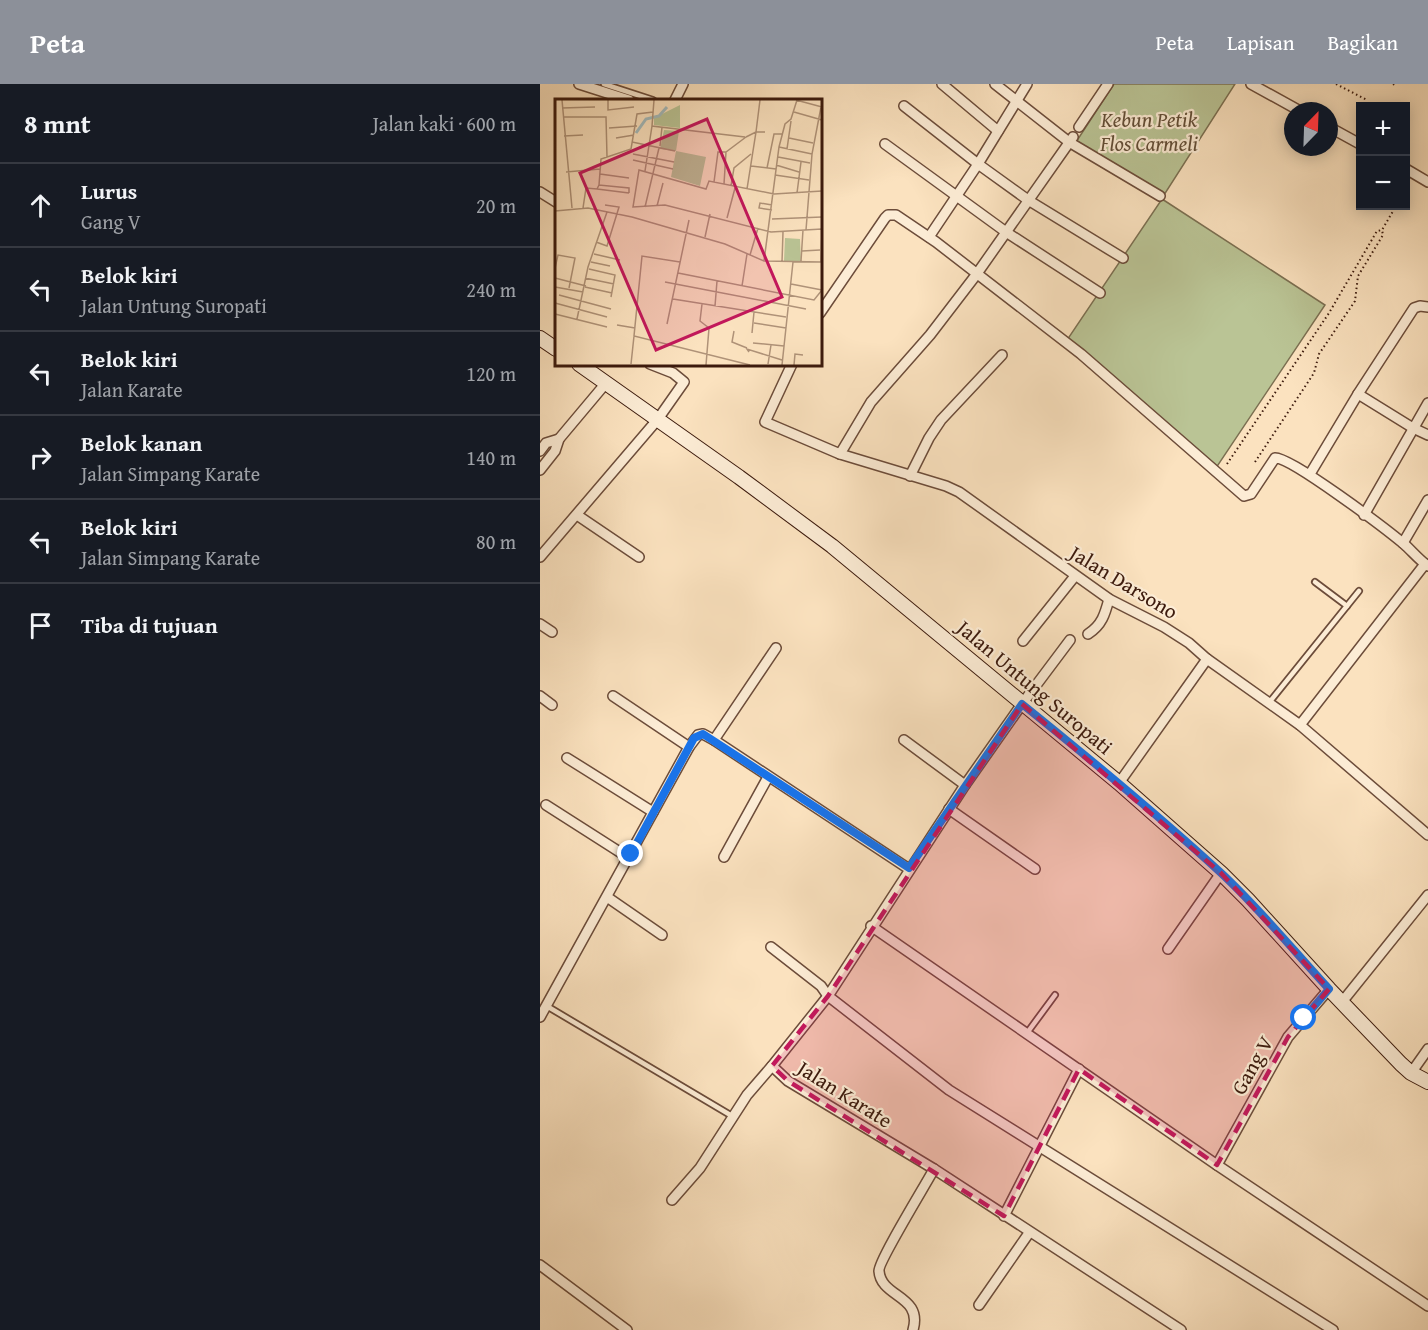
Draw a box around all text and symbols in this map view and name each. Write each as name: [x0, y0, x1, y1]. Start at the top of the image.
text: Peta: [30, 22, 85, 63]
text: Peta: [1156, 27, 1194, 58]
text: Lapisan: [1227, 27, 1294, 58]
text: Bagikan: [1327, 27, 1398, 58]
inset map: [555, 99, 822, 366]
north arrow: [1284, 102, 1338, 156]
map controls: [1356, 102, 1410, 210]
button: +: [1356, 102, 1410, 156]
text: 8 mnt: [24, 104, 91, 143]
park label: Kebun Petik Flos Carmeli: [1099, 104, 1198, 159]
text: Jalan kaki · 600 m: [372, 109, 516, 138]
button: −: [1356, 156, 1410, 210]
text: Lurus: [81, 175, 137, 207]
icon: ahead: [24, 189, 57, 222]
text: 20 m: [476, 191, 516, 220]
text: Gang V: [81, 207, 141, 236]
text: Belok kiri: [81, 259, 178, 291]
icon: left: [24, 273, 57, 306]
text: 240 m: [466, 275, 516, 304]
text: Jalan Untung Suropati: [81, 291, 267, 320]
text: Belok kiri: [81, 343, 178, 375]
icon: left: [24, 357, 57, 390]
text: 120 m: [466, 359, 516, 388]
text: Jalan Karate: [81, 375, 183, 404]
text: Belok kanan: [81, 427, 202, 459]
icon: right: [24, 441, 57, 474]
text: 140 m: [466, 443, 516, 472]
text: Jalan Simpang Karate: [81, 459, 260, 488]
text: Belok kiri: [81, 511, 178, 543]
icon: left: [24, 525, 57, 558]
text: 80 m: [476, 527, 516, 556]
street label: Jalan Darsono: [1061, 536, 1184, 627]
text: Jalan Simpang Karate: [81, 543, 260, 572]
icon: arrive: [24, 609, 57, 642]
text: Tiba di tujuan: [81, 609, 218, 641]
street label: Jalan Untung Suropati: [948, 610, 1120, 762]
route end: [617, 840, 643, 866]
route start: [1290, 1004, 1316, 1030]
street label: Gang V: [1223, 1030, 1281, 1100]
street label: Jalan Karate: [789, 1051, 899, 1136]

